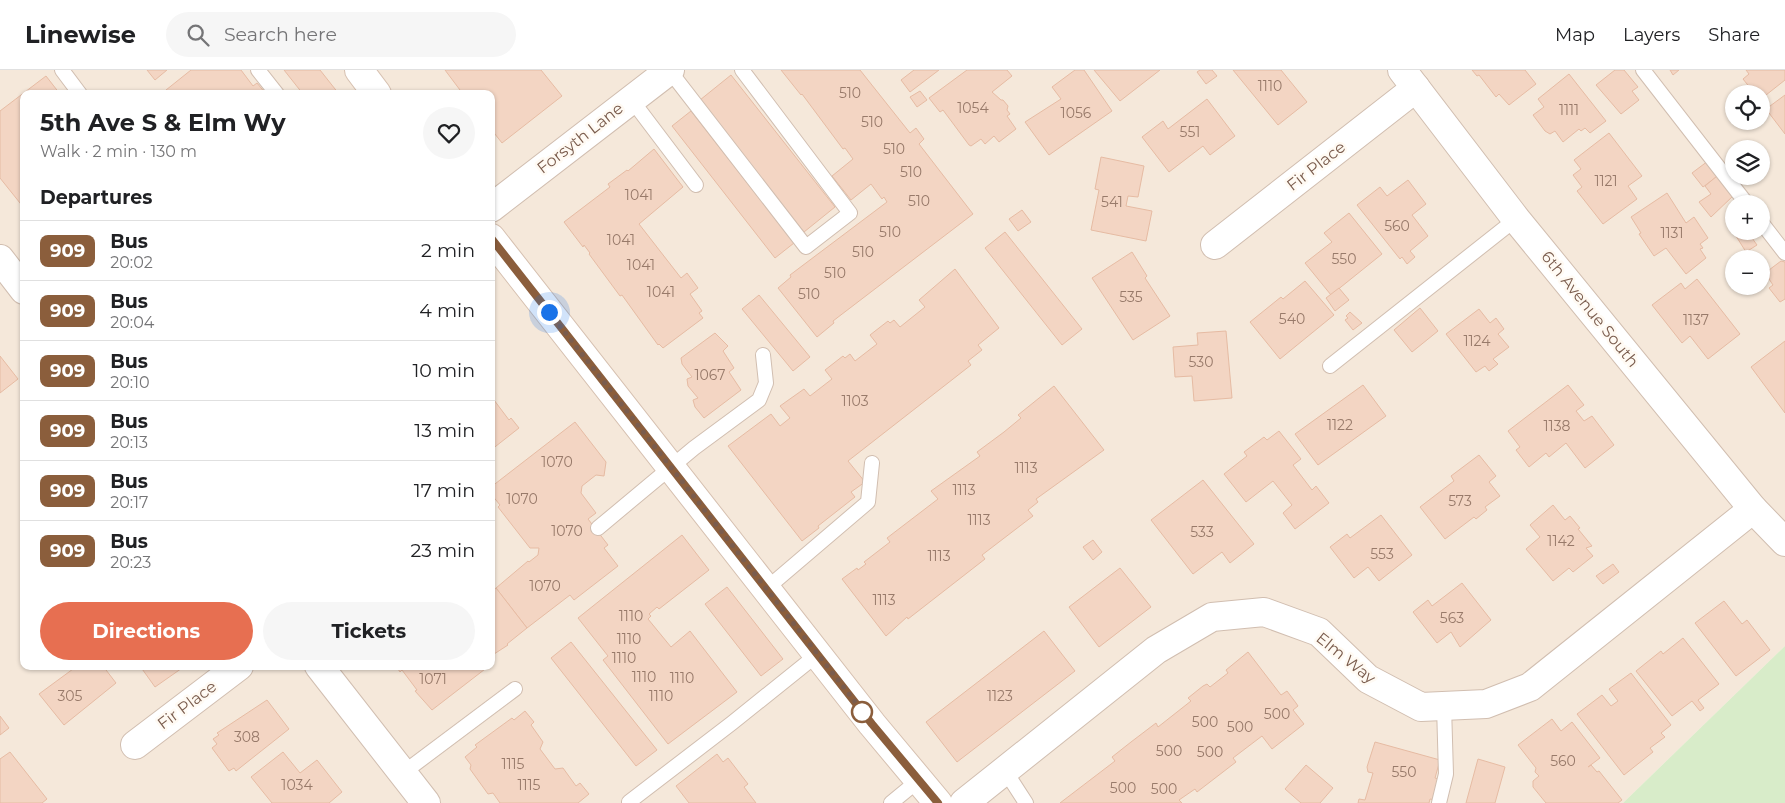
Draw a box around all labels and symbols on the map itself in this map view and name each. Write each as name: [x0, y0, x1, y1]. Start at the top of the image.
house number: 1110: [1258, 77, 1282, 95]
house number: 510: [839, 84, 861, 102]
street label: Forsyth Lane: [533, 99, 627, 177]
house number: 1054: [957, 99, 989, 117]
house number: 1111: [1559, 101, 1579, 119]
house number: 1056: [1061, 104, 1092, 122]
house number: 510: [861, 113, 883, 131]
house number: 551: [1180, 123, 1200, 141]
street label: Fir Place: [1283, 137, 1349, 195]
house number: 510: [883, 140, 905, 158]
house number: 510: [900, 163, 922, 181]
house number: 1121: [1594, 172, 1618, 190]
house number: 1041: [625, 186, 653, 204]
house number: 510: [908, 192, 930, 210]
house number: 541: [1101, 193, 1123, 211]
house number: 560: [1384, 217, 1410, 235]
house number: 510: [879, 223, 901, 241]
house number: 1131: [1660, 224, 1684, 242]
house number: 1041: [607, 231, 635, 249]
house number: 510: [852, 243, 874, 261]
street label: 6th Avenue South: [1537, 247, 1643, 371]
house number: 550: [1331, 250, 1357, 268]
house number: 1041: [627, 256, 655, 274]
house number: 510: [824, 264, 846, 282]
house number: 1041: [647, 283, 675, 301]
house number: 510: [798, 285, 820, 303]
house number: 535: [1119, 288, 1143, 306]
your location: [537, 300, 562, 325]
house number: 540: [1279, 310, 1305, 328]
house number: 1137: [1683, 311, 1709, 329]
house number: 1124: [1464, 332, 1491, 350]
house number: 530: [1188, 353, 1214, 371]
house number: 1067: [695, 366, 726, 384]
house number: 1103: [841, 392, 869, 410]
house number: 1122: [1327, 416, 1353, 434]
house number: 1138: [1544, 417, 1571, 435]
house number: 1070: [541, 453, 573, 471]
house number: 1113: [1014, 459, 1038, 477]
house number: 1113: [952, 481, 976, 499]
house number: 1070: [506, 490, 538, 508]
house number: 573: [1448, 492, 1472, 510]
house number: 1113: [967, 511, 991, 529]
house number: 1070: [551, 522, 583, 540]
house number: 533: [1190, 523, 1214, 541]
house number: 1142: [1547, 532, 1575, 550]
house number: 553: [1370, 545, 1394, 563]
house number: 1113: [927, 547, 951, 565]
house number: 1070: [529, 577, 561, 595]
house number: 1113: [872, 591, 896, 609]
house number: 1110: [619, 607, 643, 625]
house number: 563: [1440, 609, 1464, 627]
street label: Elm Way: [1312, 628, 1380, 688]
house number: 1110: [617, 630, 641, 648]
house number: 1110: [612, 649, 636, 667]
house number: 1110: [632, 668, 656, 686]
house number: 1110: [670, 669, 694, 687]
house number: 1071: [419, 670, 447, 688]
street label: Fir Place: [154, 677, 220, 733]
house number: 305: [57, 687, 83, 705]
house number: 1110: [649, 687, 673, 705]
house number: 1123: [987, 687, 1013, 705]
unlabelled marker: [851, 701, 873, 723]
house number: 500: [1264, 705, 1290, 723]
house number: 500: [1192, 713, 1218, 731]
house number: 500: [1227, 718, 1253, 736]
house number: 308: [234, 728, 260, 746]
house number: 500: [1156, 742, 1182, 760]
house number: 500: [1197, 743, 1223, 761]
house number: 560: [1550, 752, 1576, 770]
house number: 1115: [501, 755, 525, 773]
house number: 550: [1391, 763, 1417, 781]
house number: 1034: [281, 776, 313, 794]
house number: 1115: [517, 776, 541, 794]
house number: 500: [1110, 779, 1136, 797]
house number: 500: [1151, 780, 1177, 798]

